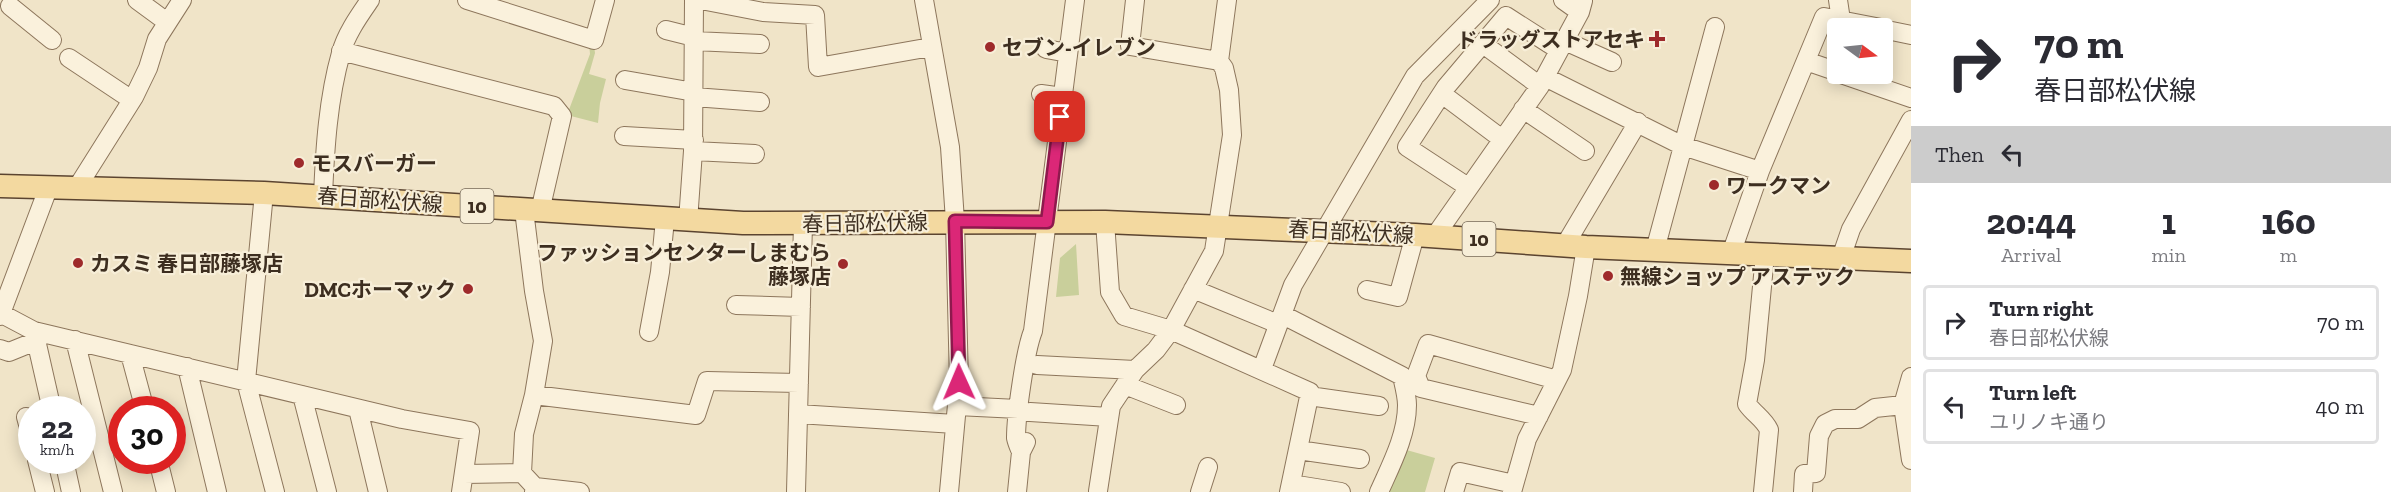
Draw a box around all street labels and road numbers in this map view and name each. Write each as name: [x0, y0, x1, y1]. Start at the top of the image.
street label: 春日部松伏線: [316, 183, 444, 217]
road number: 10: [460, 189, 494, 223]
street label: 春日部松伏線: [802, 209, 928, 237]
street label: 春日部松伏線: [1287, 216, 1415, 248]
road number: 10: [1462, 222, 1496, 256]

